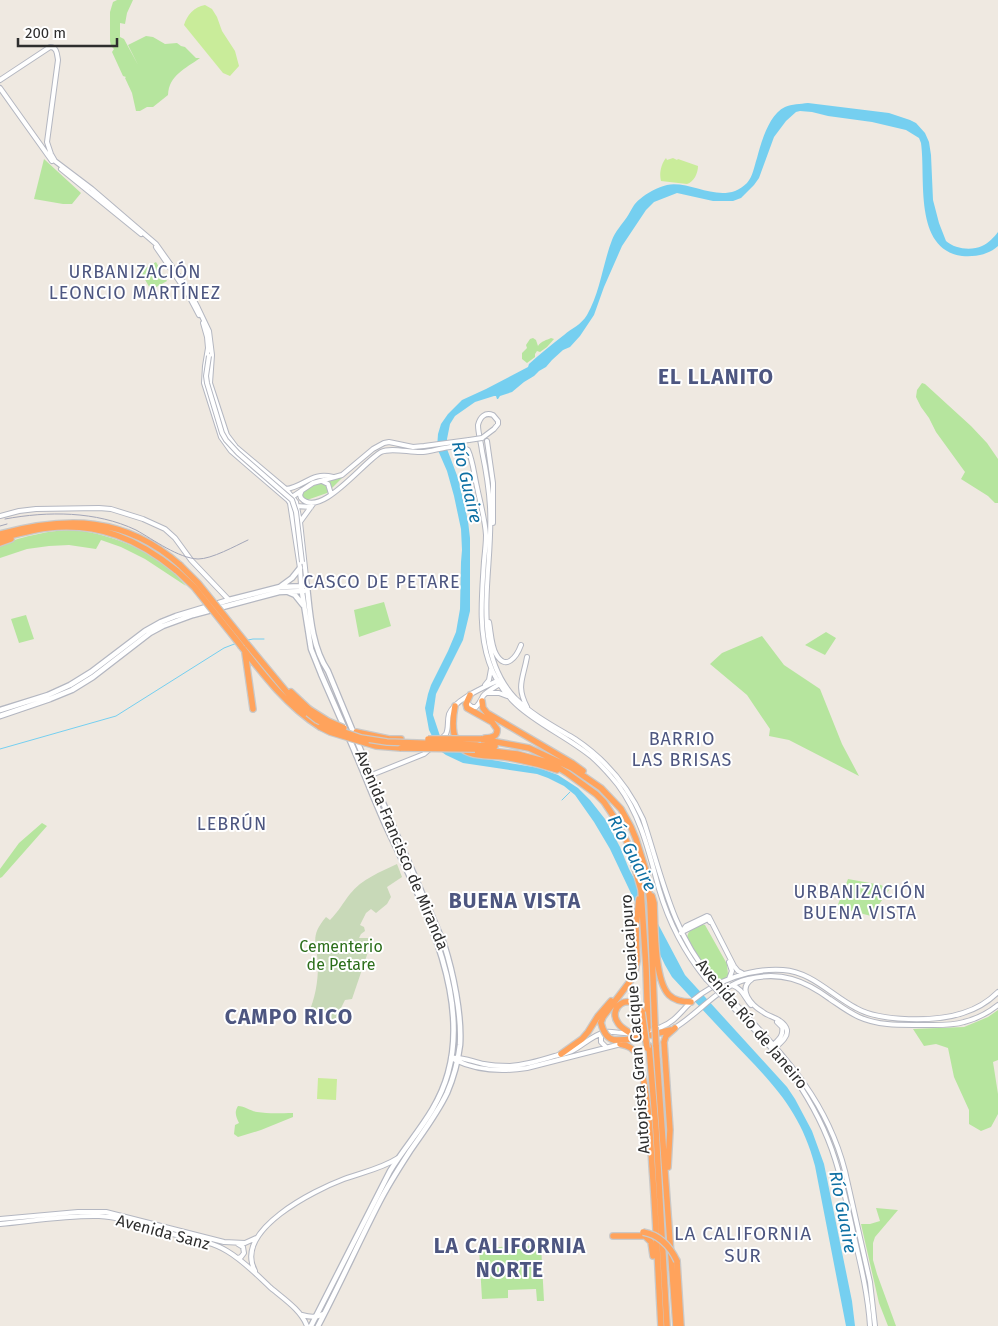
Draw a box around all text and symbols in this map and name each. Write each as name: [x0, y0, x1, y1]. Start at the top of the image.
scale bar: [18, 15, 116, 47]
text: 200 m: [25, 24, 66, 42]
district label: URBANIZACIÓN LEONCIO MARTÍNEZ: [49, 261, 221, 304]
district label: EL LLANITO: [658, 364, 774, 390]
water label: Río Guaire: [447, 439, 487, 525]
district label: CASCO DE PETARE: [303, 571, 461, 593]
district label: BARRIO LAS BRISAS: [632, 728, 732, 771]
street label: Avenida Francisco de Miranda: [351, 747, 453, 953]
water label: Río Guaire: [603, 811, 661, 895]
district label: LEBRÚN: [197, 812, 267, 835]
district label: URBANIZACIÓN BUENA VISTA: [793, 881, 927, 924]
district label: BUENA VISTA: [449, 888, 581, 914]
street label: Autopista Gran Cacique Guaicaipuro: [616, 894, 654, 1154]
park label: Cementerio de Petare: [299, 937, 383, 974]
street label: Avenida Río de Janeiro: [692, 955, 812, 1093]
district label: CAMPO RICO: [225, 1004, 353, 1030]
water label: Río Guaire: [824, 1169, 862, 1255]
street label: Avenida Sanz: [114, 1210, 212, 1254]
district label: LA CALIFORNIA SUR: [674, 1222, 812, 1267]
district label: LA CALIFORNIA NORTE: [434, 1233, 586, 1283]

